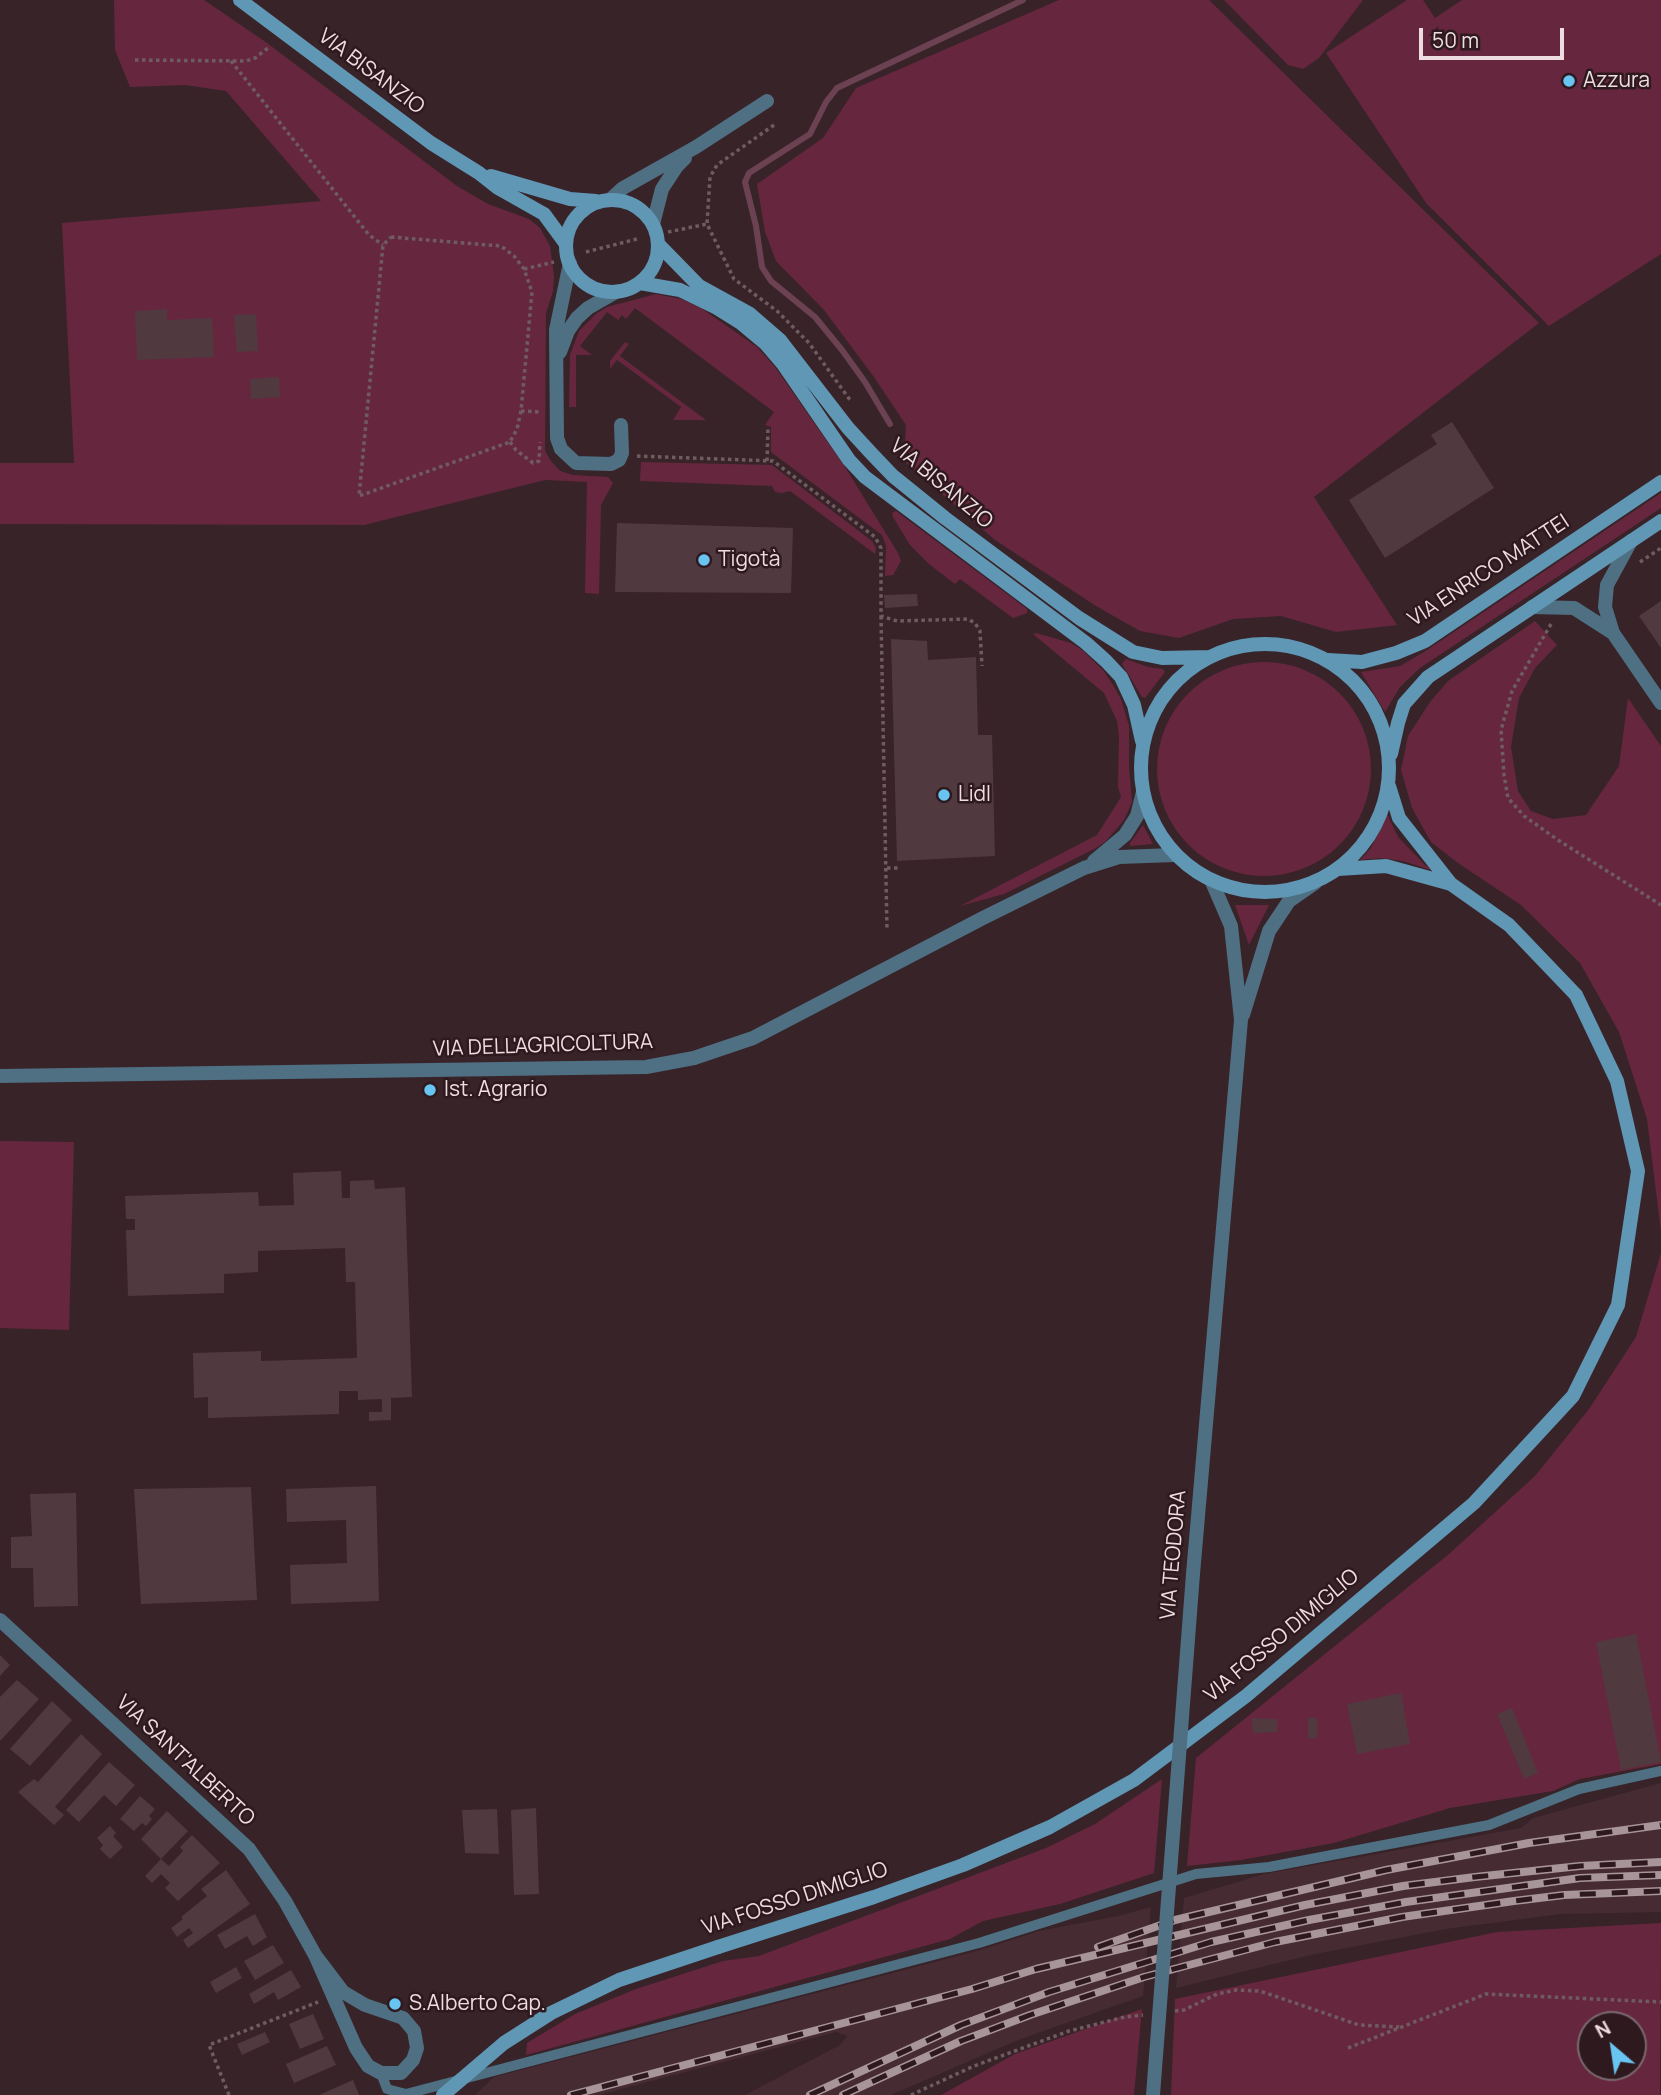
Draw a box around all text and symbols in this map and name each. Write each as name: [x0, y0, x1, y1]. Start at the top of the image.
scale bar: [1423, 14, 1568, 58]
street label: VIA BISANZIO: [313, 24, 429, 120]
text: 50 m: [1432, 26, 1479, 54]
place label: Azzura: [1583, 68, 1650, 94]
marker: Azzura: [1561, 73, 1577, 89]
street label: VIA BISANZIO: [884, 434, 998, 534]
street label: VIA ENRICO MATTEI: [1404, 510, 1574, 632]
place label: Tigotà: [718, 547, 780, 573]
marker: Tigotà: [696, 552, 712, 568]
place label: Lidl: [958, 782, 991, 808]
marker: Lidl: [936, 787, 952, 803]
street label: VIA DELL'AGRICOLTURA: [432, 1030, 654, 1062]
place label: Ist. Agrario: [444, 1077, 547, 1103]
marker: Ist. Agrario: [422, 1082, 438, 1098]
street label: VIA TEODORA: [1156, 1489, 1192, 1621]
street label: VIA FOSSO DIMIGLIO: [1200, 1564, 1364, 1708]
street label: VIA SANT'ALBERTO: [111, 1690, 259, 1832]
street label: VIA FOSSO DIMIGLIO: [699, 1857, 891, 1941]
place label: S.Alberto Cap.: [409, 1991, 546, 2017]
marker: S.Alberto Cap.: [387, 1996, 403, 2012]
north arrow: [1577, 2011, 1647, 2081]
text: N: [1591, 2015, 1615, 2044]

